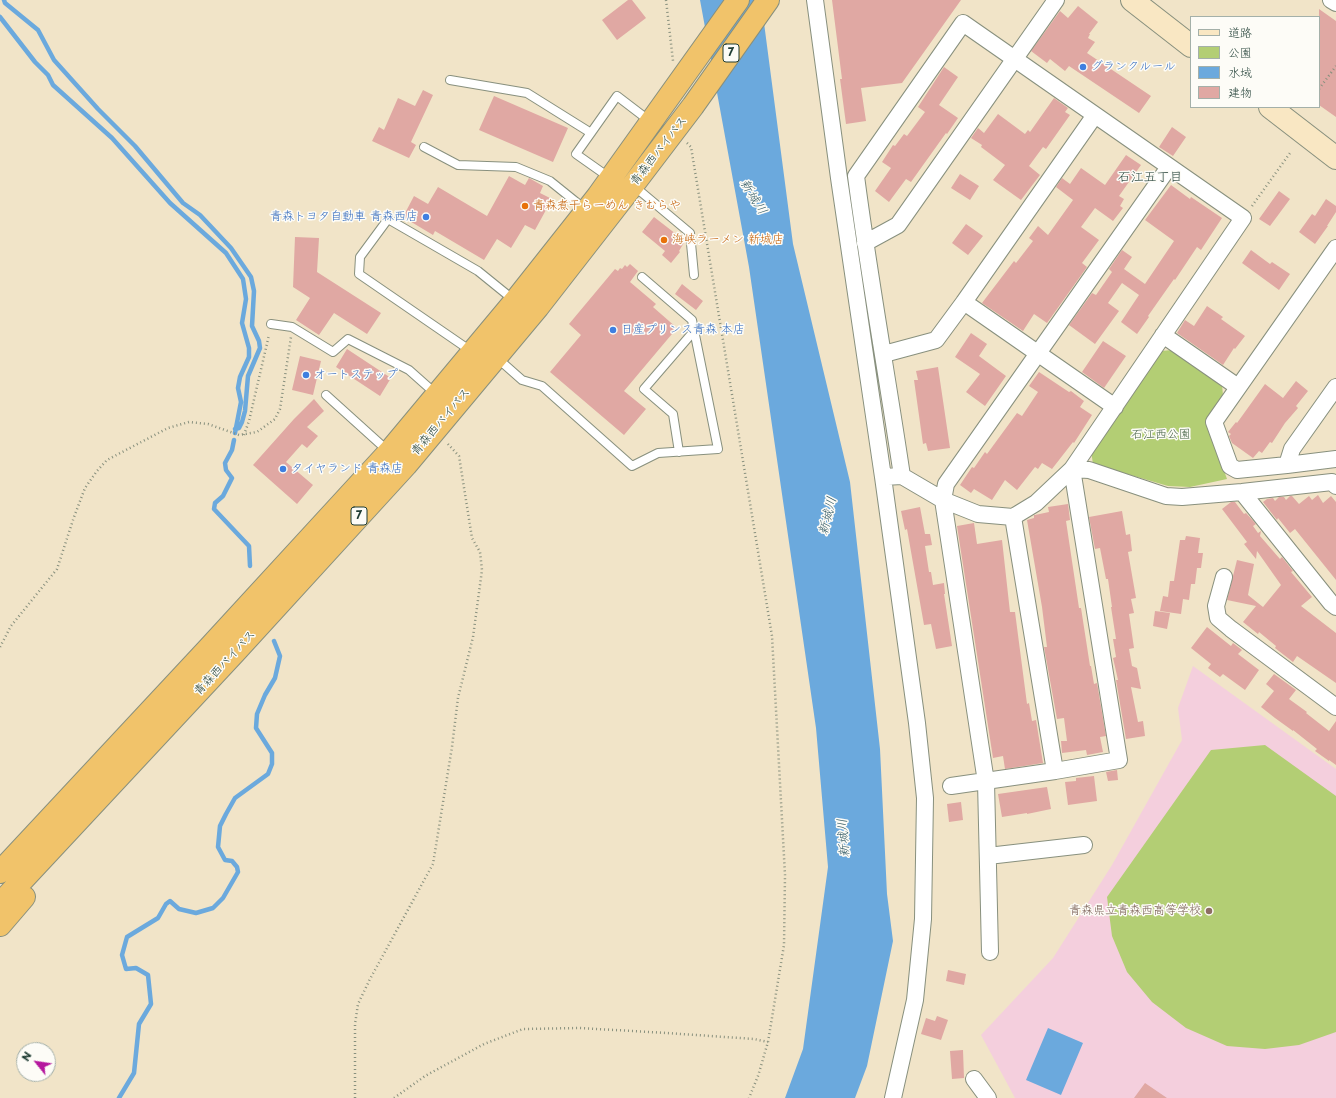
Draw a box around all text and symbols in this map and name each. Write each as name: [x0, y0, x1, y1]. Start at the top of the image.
legend: [1190, 16, 1320, 108]
text: 道路: [1228, 23, 1252, 41]
text: 公園: [1228, 43, 1252, 61]
road number: 7: [723, 44, 739, 62]
place label: グランクルール: [1091, 60, 1175, 74]
marker: グランクルール: [1078, 62, 1088, 72]
text: 水域: [1228, 63, 1252, 81]
text: 建物: [1228, 83, 1252, 101]
street label: 青森西バイパス: [627, 113, 691, 189]
district label: 石江五丁目: [1118, 169, 1182, 185]
water label: 新城川: [736, 176, 770, 218]
place label: 青森煮干らーめん きむらや: [533, 199, 681, 213]
marker: 青森煮干らーめん きむらや: [520, 201, 530, 211]
place label: 青森トヨタ自動車 青森西店: [270, 210, 418, 224]
marker: 青森トヨタ自動車 青森西店: [421, 212, 431, 222]
place label: 海峡ラーメン 新城店: [672, 233, 784, 247]
marker: 海峡ラーメン 新城店: [659, 235, 669, 245]
place label: 日産プリンス青森 本店: [621, 323, 745, 337]
marker: 日産プリンス青森 本店: [608, 325, 618, 335]
place label: オートステップ: [314, 368, 398, 382]
marker: オートステップ: [301, 370, 311, 380]
street label: 青森西バイパス: [408, 385, 474, 459]
park label: 石江西公園: [1131, 428, 1191, 442]
place label: タイヤランド 青森店: [291, 462, 403, 476]
marker: タイヤランド 青森店: [278, 464, 288, 474]
water label: 新城川: [816, 495, 840, 537]
road number: 7: [351, 507, 367, 525]
street label: 青森西バイパス: [191, 627, 259, 699]
water label: 新城川: [835, 818, 853, 858]
place label: 青森県立青森西高等学校: [1069, 904, 1201, 918]
marker: 青森県立青森西高等学校: [1204, 906, 1214, 916]
north arrow: [16, 1042, 56, 1082]
text: N: [16, 1048, 36, 1064]

